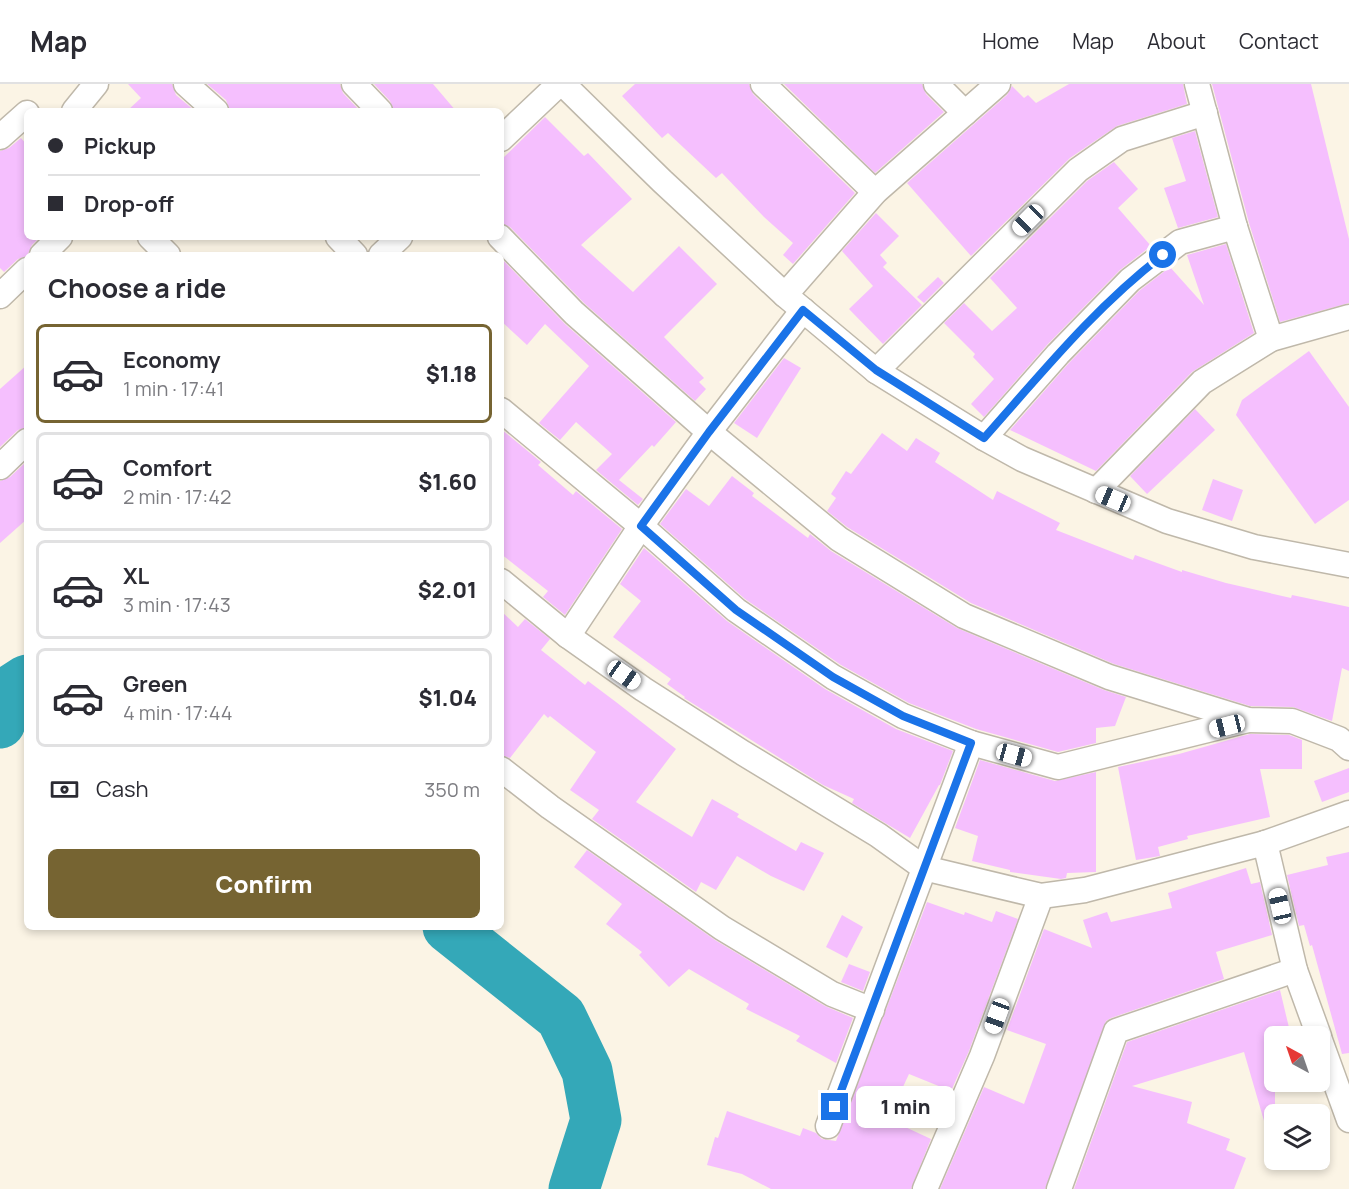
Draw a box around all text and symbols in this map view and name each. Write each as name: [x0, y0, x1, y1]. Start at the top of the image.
text: Map: [30, 22, 87, 60]
text: Home: [982, 27, 1039, 55]
text: Map: [1072, 27, 1114, 55]
text: About: [1147, 27, 1206, 55]
text: Contact: [1239, 27, 1319, 55]
text: Pickup: [84, 131, 156, 161]
text: Drop-off: [84, 189, 174, 219]
car: [1009, 201, 1047, 239]
route start: [1149, 241, 1176, 268]
text: Choose a ride: [48, 269, 226, 306]
text: Economy: [123, 345, 221, 375]
icon: car: [51, 347, 105, 401]
text: $1.18: [426, 359, 477, 389]
text: 1 min · 17:41: [123, 375, 224, 402]
text: Comfort: [123, 453, 212, 483]
icon: car: [51, 455, 105, 509]
text: $1.60: [418, 467, 477, 497]
text: 2 min · 17:42: [123, 483, 231, 510]
car: [1093, 484, 1133, 514]
text: XL: [123, 561, 149, 591]
icon: car: [51, 563, 105, 617]
text: $2.01: [418, 575, 477, 605]
text: 3 min · 17:43: [123, 591, 231, 618]
car: [604, 657, 644, 693]
text: Green: [123, 669, 188, 699]
icon: car: [51, 671, 105, 725]
text: $1.04: [418, 683, 477, 713]
text: 4 min · 17:44: [123, 699, 232, 726]
car: [1207, 713, 1247, 739]
car: [994, 742, 1034, 768]
icon: cash: [48, 773, 81, 806]
text: Cash: [96, 774, 149, 804]
text: 350 m: [424, 776, 480, 803]
button: Confirm: [48, 849, 480, 918]
car: [1267, 886, 1293, 926]
car: [982, 996, 1012, 1036]
north arrow: [1264, 1026, 1330, 1092]
map controls: [1264, 1026, 1330, 1170]
callout: 1 min: [856, 1086, 955, 1128]
route end: [821, 1093, 848, 1120]
text: 1 min: [880, 1093, 931, 1120]
button: layers: [1264, 1104, 1330, 1170]

